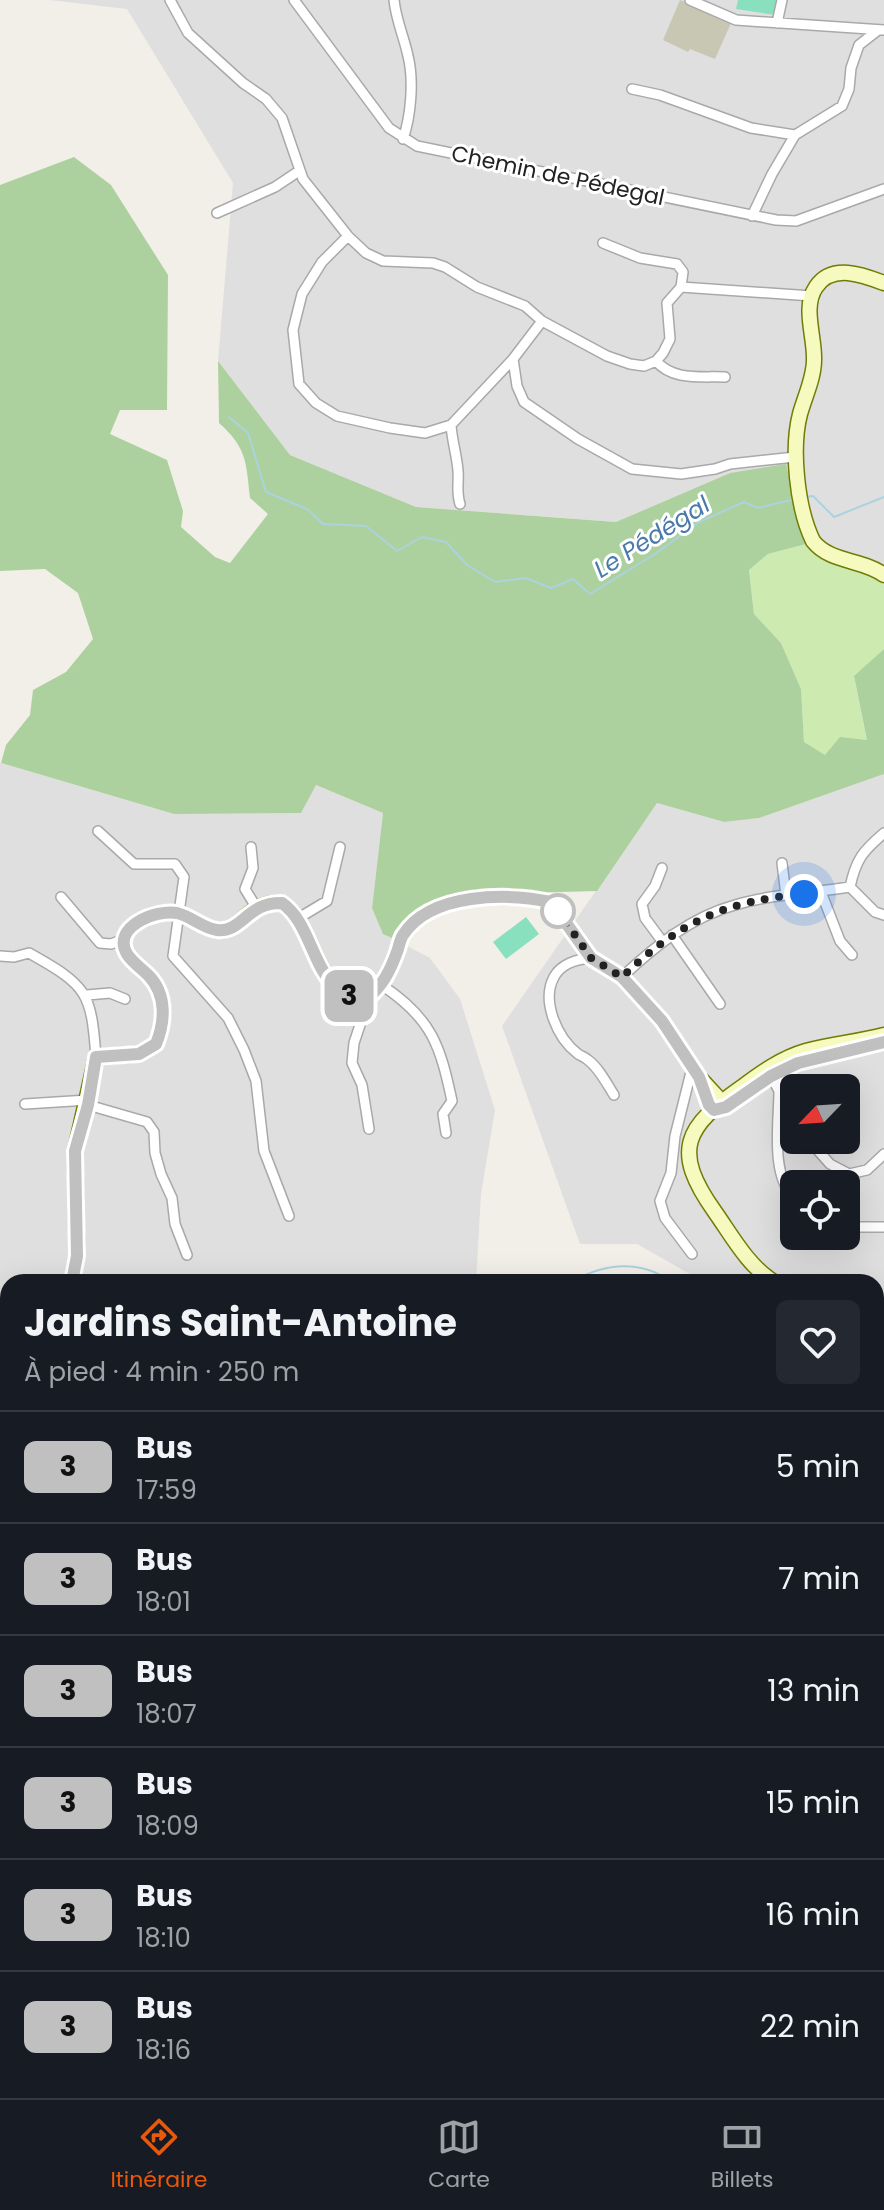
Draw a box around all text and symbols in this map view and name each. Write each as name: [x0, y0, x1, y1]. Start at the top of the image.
street label: Chemin de Pédegal: [448, 138, 667, 213]
water label: Le Pédégal: [588, 488, 716, 585]
your location: [784, 874, 824, 914]
unlabelled marker: [541, 894, 575, 928]
line badge: 3: [323, 970, 375, 1022]
text: 3: [341, 976, 357, 1015]
north arrow: [780, 1074, 860, 1154]
map controls: [780, 1074, 860, 1250]
button: locate: [780, 1170, 860, 1250]
text: Jardins Saint-Antoine: [24, 1296, 457, 1349]
button: heart: [776, 1300, 860, 1384]
text: À pied · 4 min · 250 m: [24, 1354, 299, 1390]
text: Bus: [136, 1426, 193, 1469]
text: 5 min: [776, 1445, 860, 1488]
text: 3: [60, 1447, 76, 1486]
text: 17:59: [136, 1472, 197, 1508]
text: Bus: [136, 1538, 193, 1581]
text: 7 min: [778, 1557, 860, 1600]
text: 3: [60, 1559, 76, 1598]
text: 18:01: [136, 1584, 191, 1620]
text: Bus: [136, 1650, 193, 1693]
text: 13 min: [767, 1669, 860, 1712]
text: 3: [60, 1671, 76, 1710]
text: 18:07: [136, 1696, 197, 1732]
text: Bus: [136, 1762, 193, 1805]
text: 15 min: [766, 1781, 860, 1824]
text: 3: [60, 1783, 76, 1822]
text: 18:09: [136, 1808, 199, 1844]
text: Bus: [136, 1874, 193, 1917]
text: 16 min: [766, 1893, 860, 1936]
text: 3: [60, 1895, 76, 1934]
text: 18:10: [136, 1920, 191, 1956]
text: Bus: [136, 1986, 193, 2029]
text: 22 min: [760, 2005, 860, 2048]
text: 3: [60, 2007, 76, 2046]
text: 18:16: [136, 2032, 191, 2068]
tab: Itinéraire: [110, 2115, 207, 2196]
tab: Carte: [428, 2115, 490, 2196]
tab: Billets: [711, 2115, 774, 2196]

